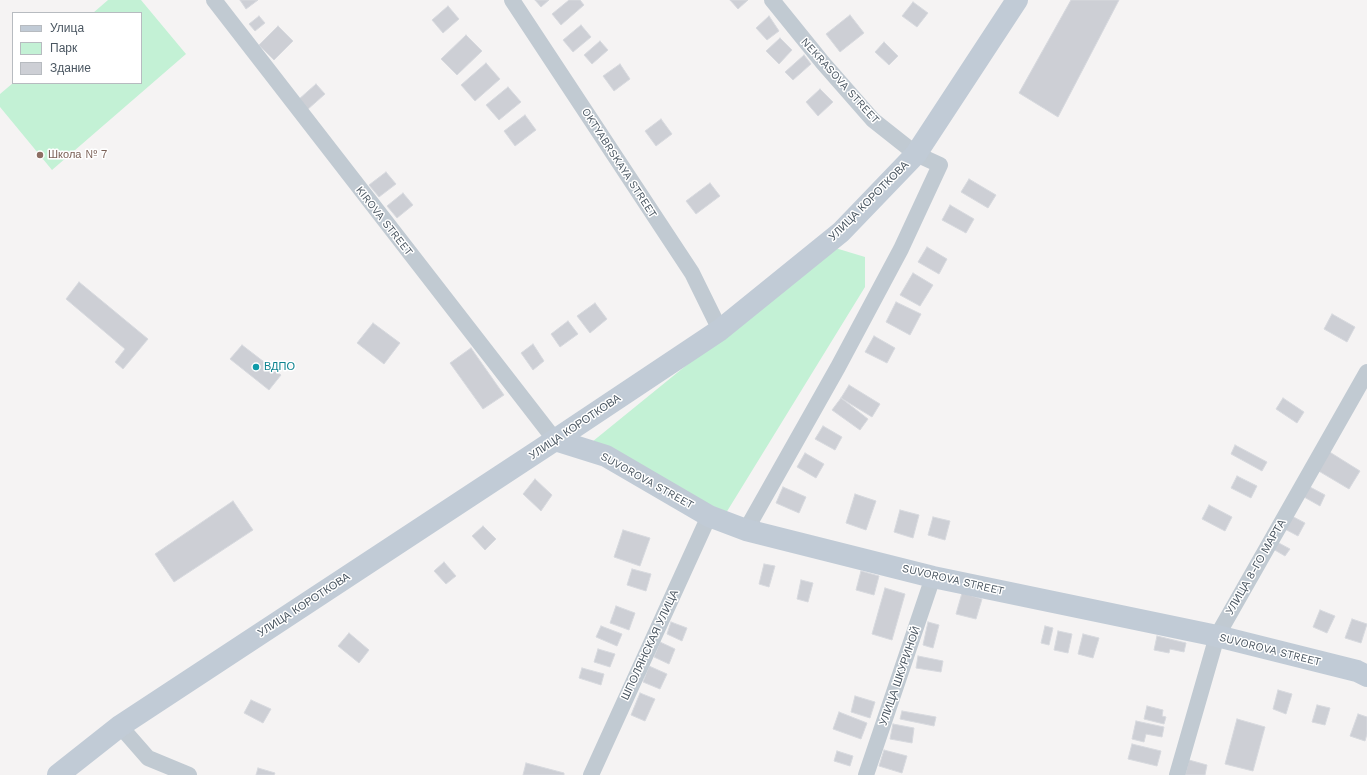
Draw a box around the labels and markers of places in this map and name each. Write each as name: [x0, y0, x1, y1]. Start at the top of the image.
place label: Школа № 7: [48, 148, 107, 162]
marker: Школа № 7: [35, 150, 45, 160]
place label: ВДПО: [264, 360, 295, 374]
marker: ВДПО: [251, 362, 261, 372]

